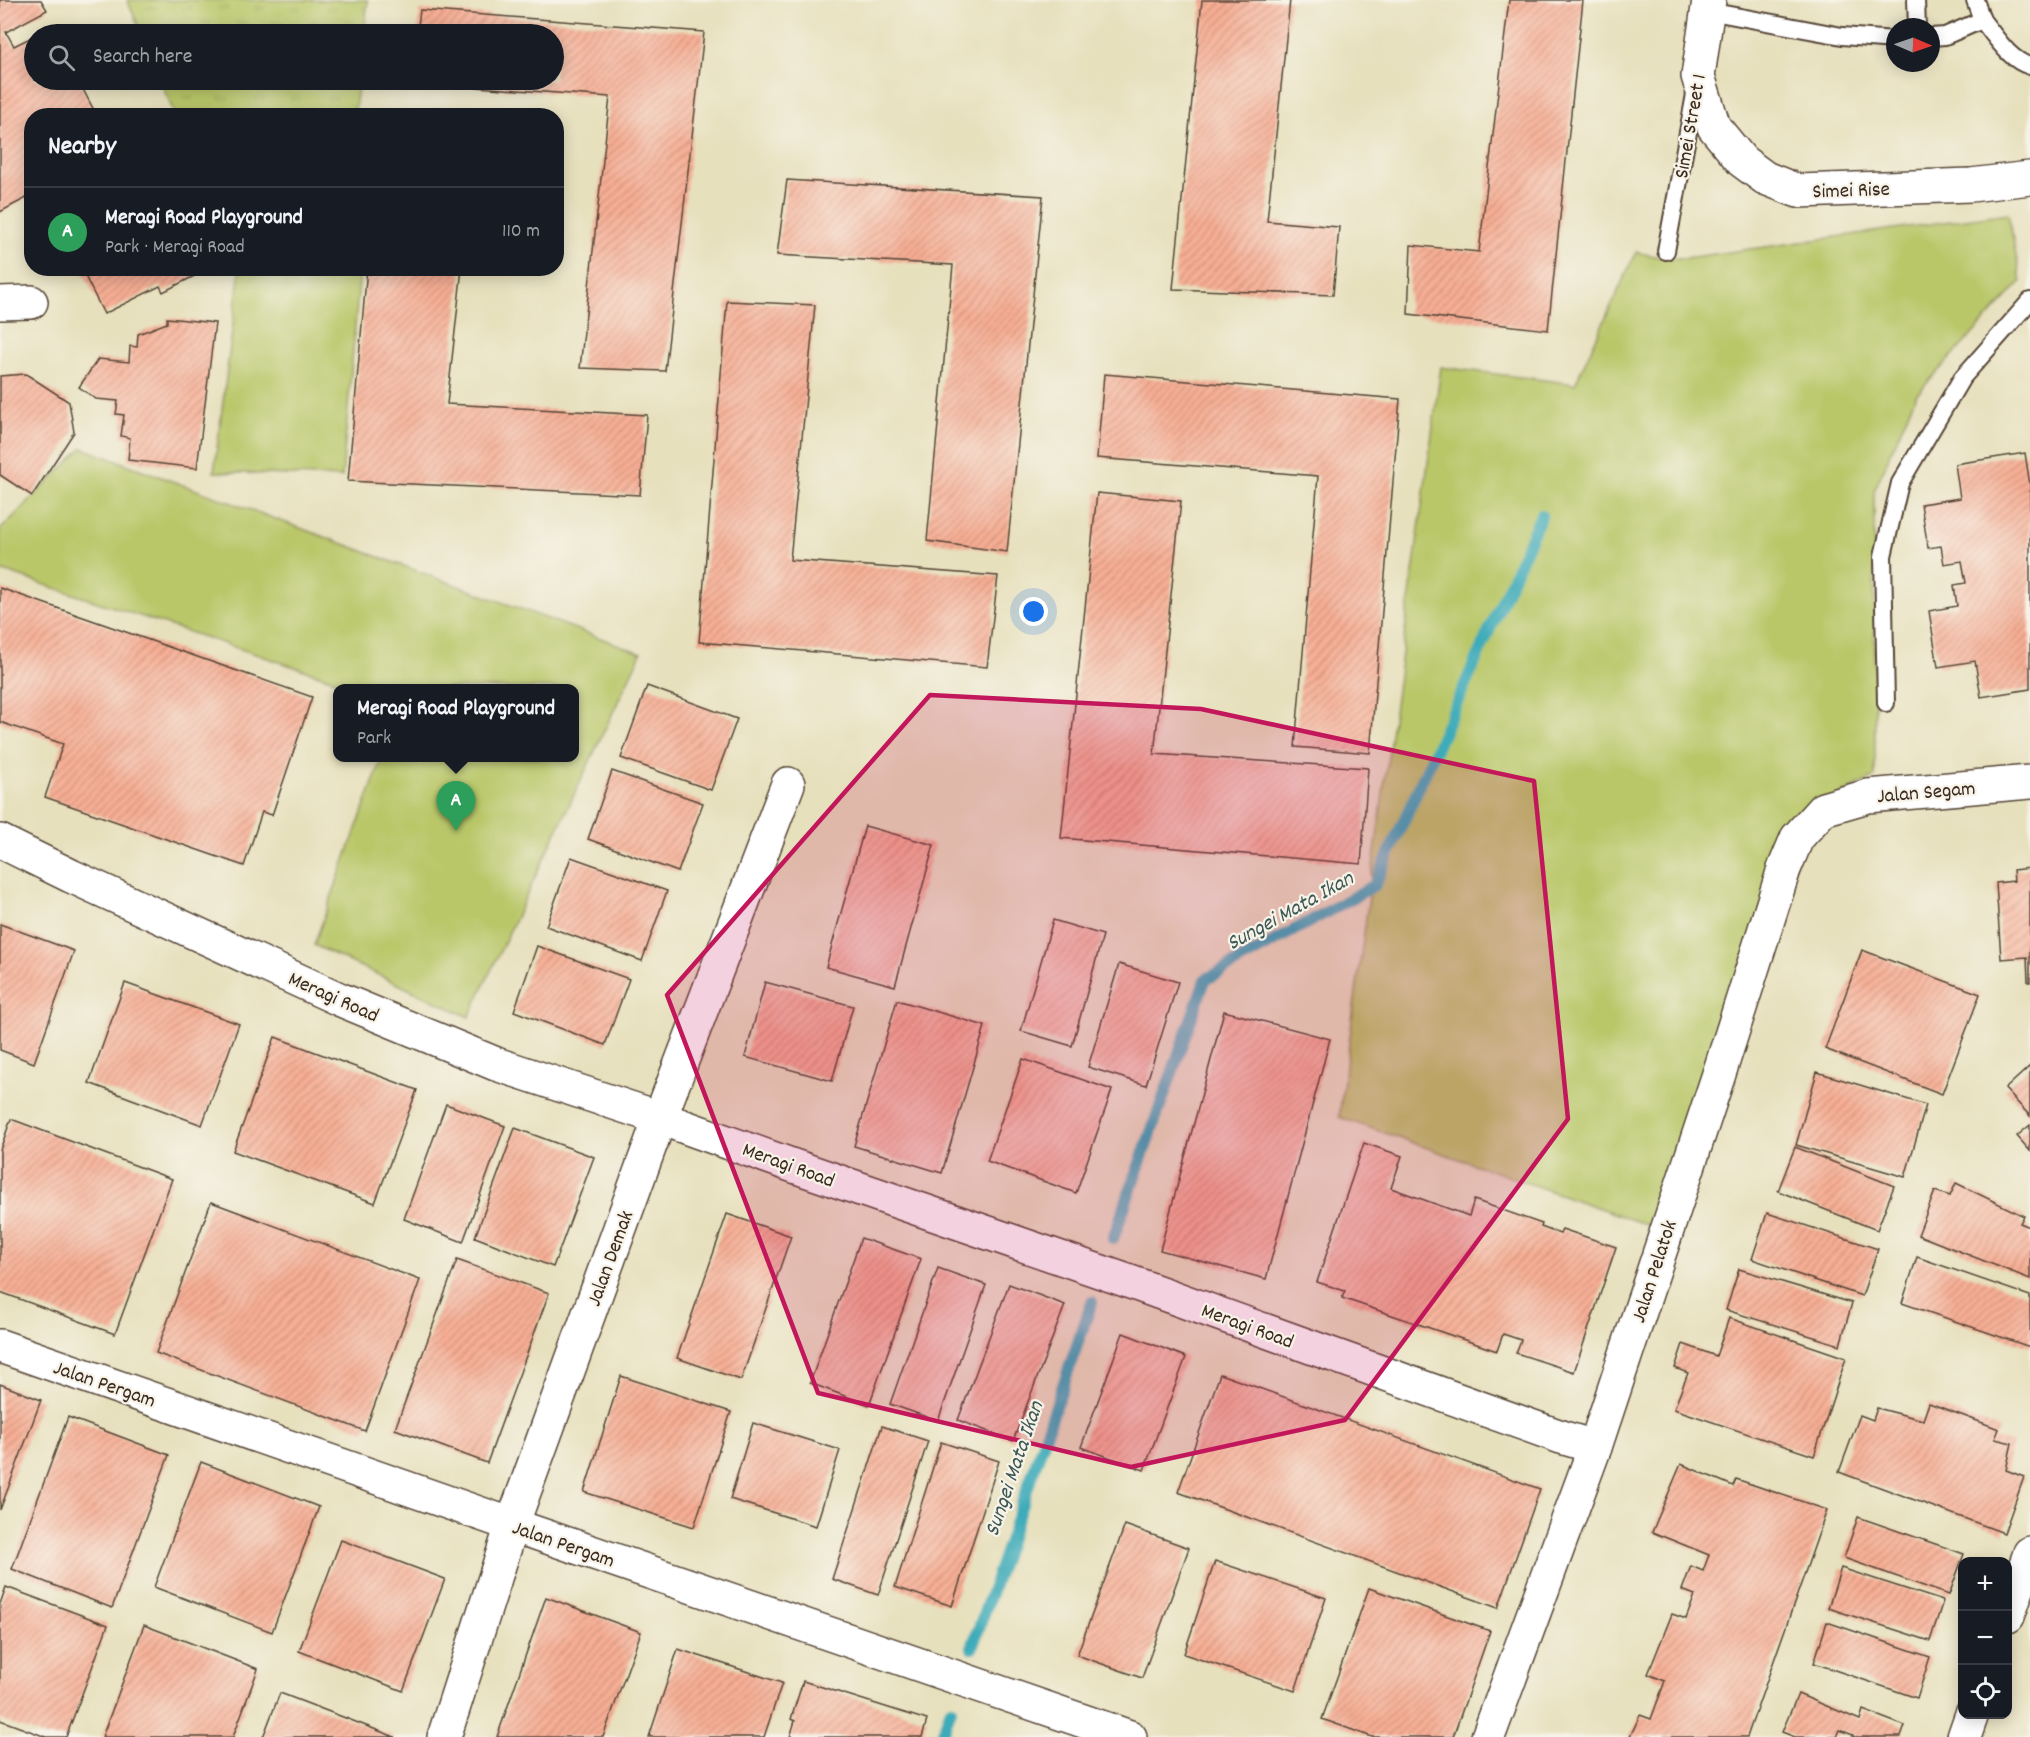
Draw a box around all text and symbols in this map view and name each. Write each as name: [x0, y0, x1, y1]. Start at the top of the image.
north arrow: [1886, 18, 1940, 72]
search box: [24, 24, 564, 90]
icon: search: [45, 41, 78, 74]
text: Search here: [93, 42, 192, 73]
street label: Simei Street 1: [1668, 72, 1716, 181]
text: Nearby: [48, 129, 116, 166]
street label: Simei Rise: [1812, 176, 1890, 208]
text: Meragi Road Playground: [105, 203, 303, 234]
text: A: [62, 218, 73, 246]
text: 110 m: [502, 218, 540, 246]
text: Park · Meragi Road: [105, 234, 245, 262]
your location: [1019, 597, 1048, 626]
popup: [333, 684, 579, 762]
text: Meragi Road Playground: [357, 694, 555, 725]
text: Park: [357, 725, 391, 753]
street label: Jalan Segam: [1876, 775, 1977, 813]
pin: A: [436, 782, 476, 831]
water label: Sungei Mata Ikan: [1222, 864, 1360, 960]
street label: Meragi Road: [283, 965, 383, 1032]
street label: Meragi Road: [738, 1136, 838, 1197]
street label: Jalan Demak: [581, 1207, 643, 1311]
street label: Jalan Pelatok: [1625, 1217, 1687, 1327]
street label: Meragi Road: [1197, 1297, 1297, 1358]
street label: Jalan Pergam: [49, 1354, 159, 1417]
water label: Sungei Mata Ikan: [978, 1397, 1053, 1541]
street label: Jalan Pergam: [508, 1514, 618, 1577]
map controls: [1958, 1557, 2012, 1719]
button: +: [1958, 1557, 2012, 1611]
button: −: [1958, 1611, 2012, 1665]
button: locate: [1958, 1665, 2012, 1719]

